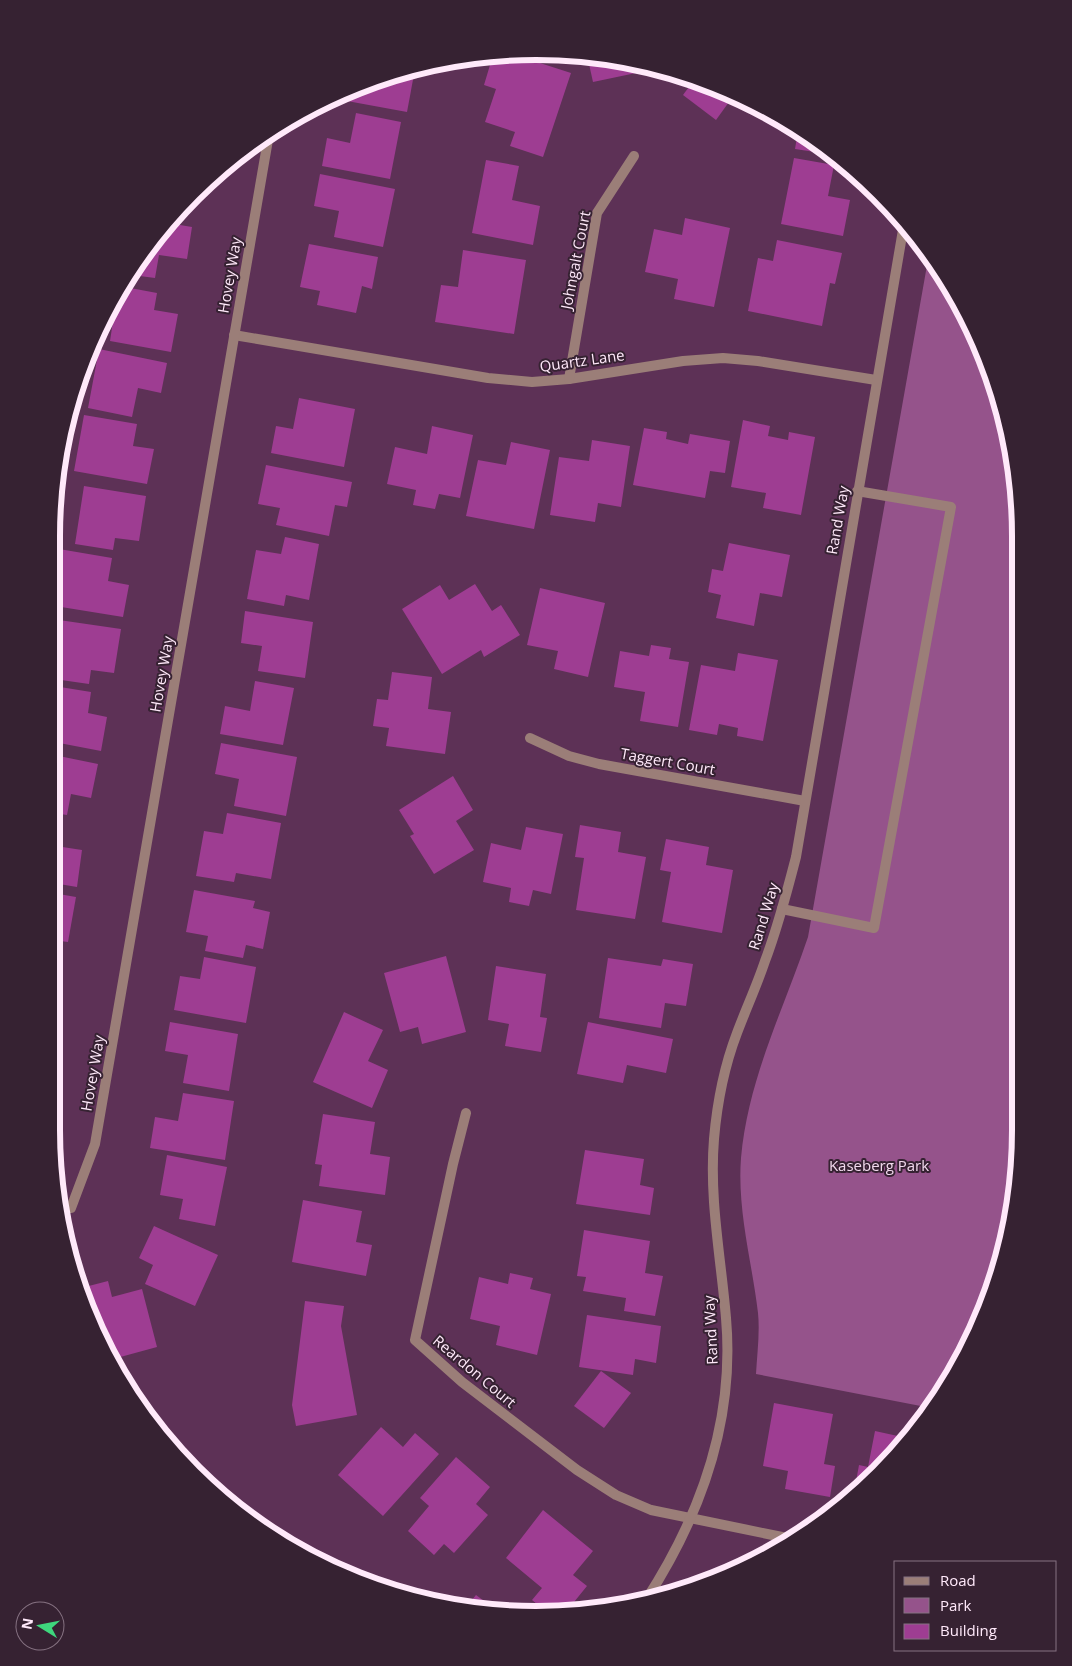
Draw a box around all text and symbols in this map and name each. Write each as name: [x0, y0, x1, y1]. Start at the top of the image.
street label: Johngalt Court: [555, 209, 594, 313]
street label: Hovey Way: [212, 235, 246, 315]
street label: Quartz Lane: [538, 344, 626, 376]
street label: Rand Way: [821, 484, 853, 556]
street label: Hovey Way: [144, 634, 178, 714]
street label: Taggert Court: [619, 743, 717, 779]
street label: Rand Way: [743, 879, 783, 952]
street label: Hovey Way: [75, 1033, 109, 1113]
park label: Kaseberg Park: [829, 1155, 929, 1175]
street label: Rand Way: [698, 1294, 722, 1365]
street label: Reardon Court: [429, 1330, 521, 1412]
legend: [894, 1561, 1057, 1651]
text: Road: [940, 1570, 976, 1590]
text: Park: [940, 1595, 971, 1615]
north arrow: [15, 1601, 65, 1651]
text: N: [16, 1616, 37, 1631]
text: Building: [940, 1620, 997, 1640]

